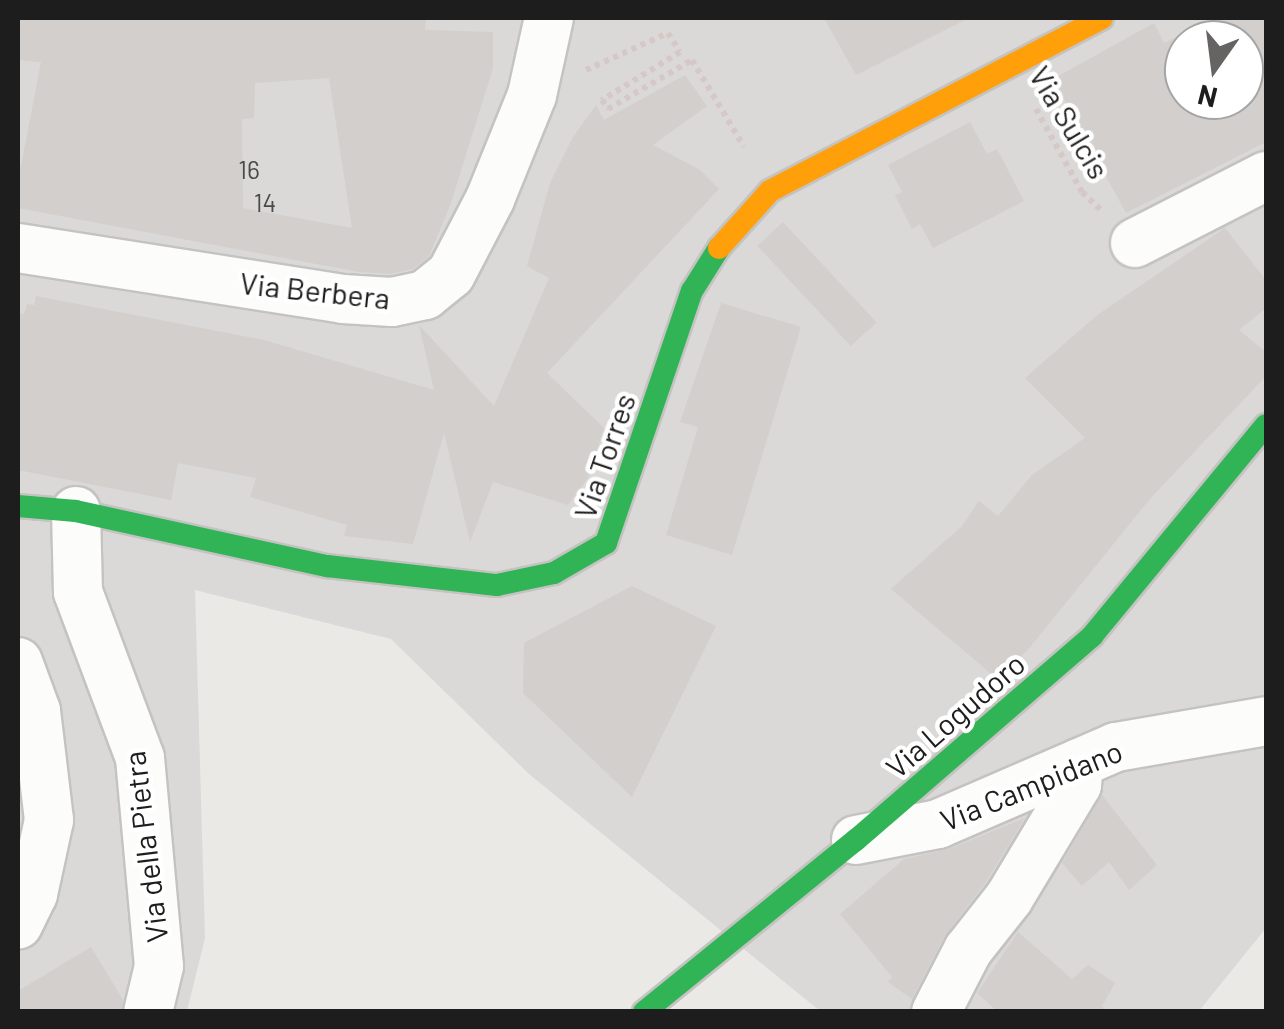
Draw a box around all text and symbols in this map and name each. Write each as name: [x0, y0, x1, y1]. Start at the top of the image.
north arrow: [1164, 20, 1264, 120]
street label: Via Sulcis: [1022, 59, 1118, 185]
text: N: [1194, 78, 1220, 116]
house number: 16: [238, 154, 260, 184]
house number: 14: [254, 187, 276, 217]
street label: Via Berbera: [238, 264, 392, 316]
street label: Via Torres: [566, 389, 642, 523]
street label: Via Logudoro: [878, 645, 1032, 785]
street label: Via Campidano: [935, 732, 1127, 838]
street label: Via della Pietra: [115, 749, 175, 945]

